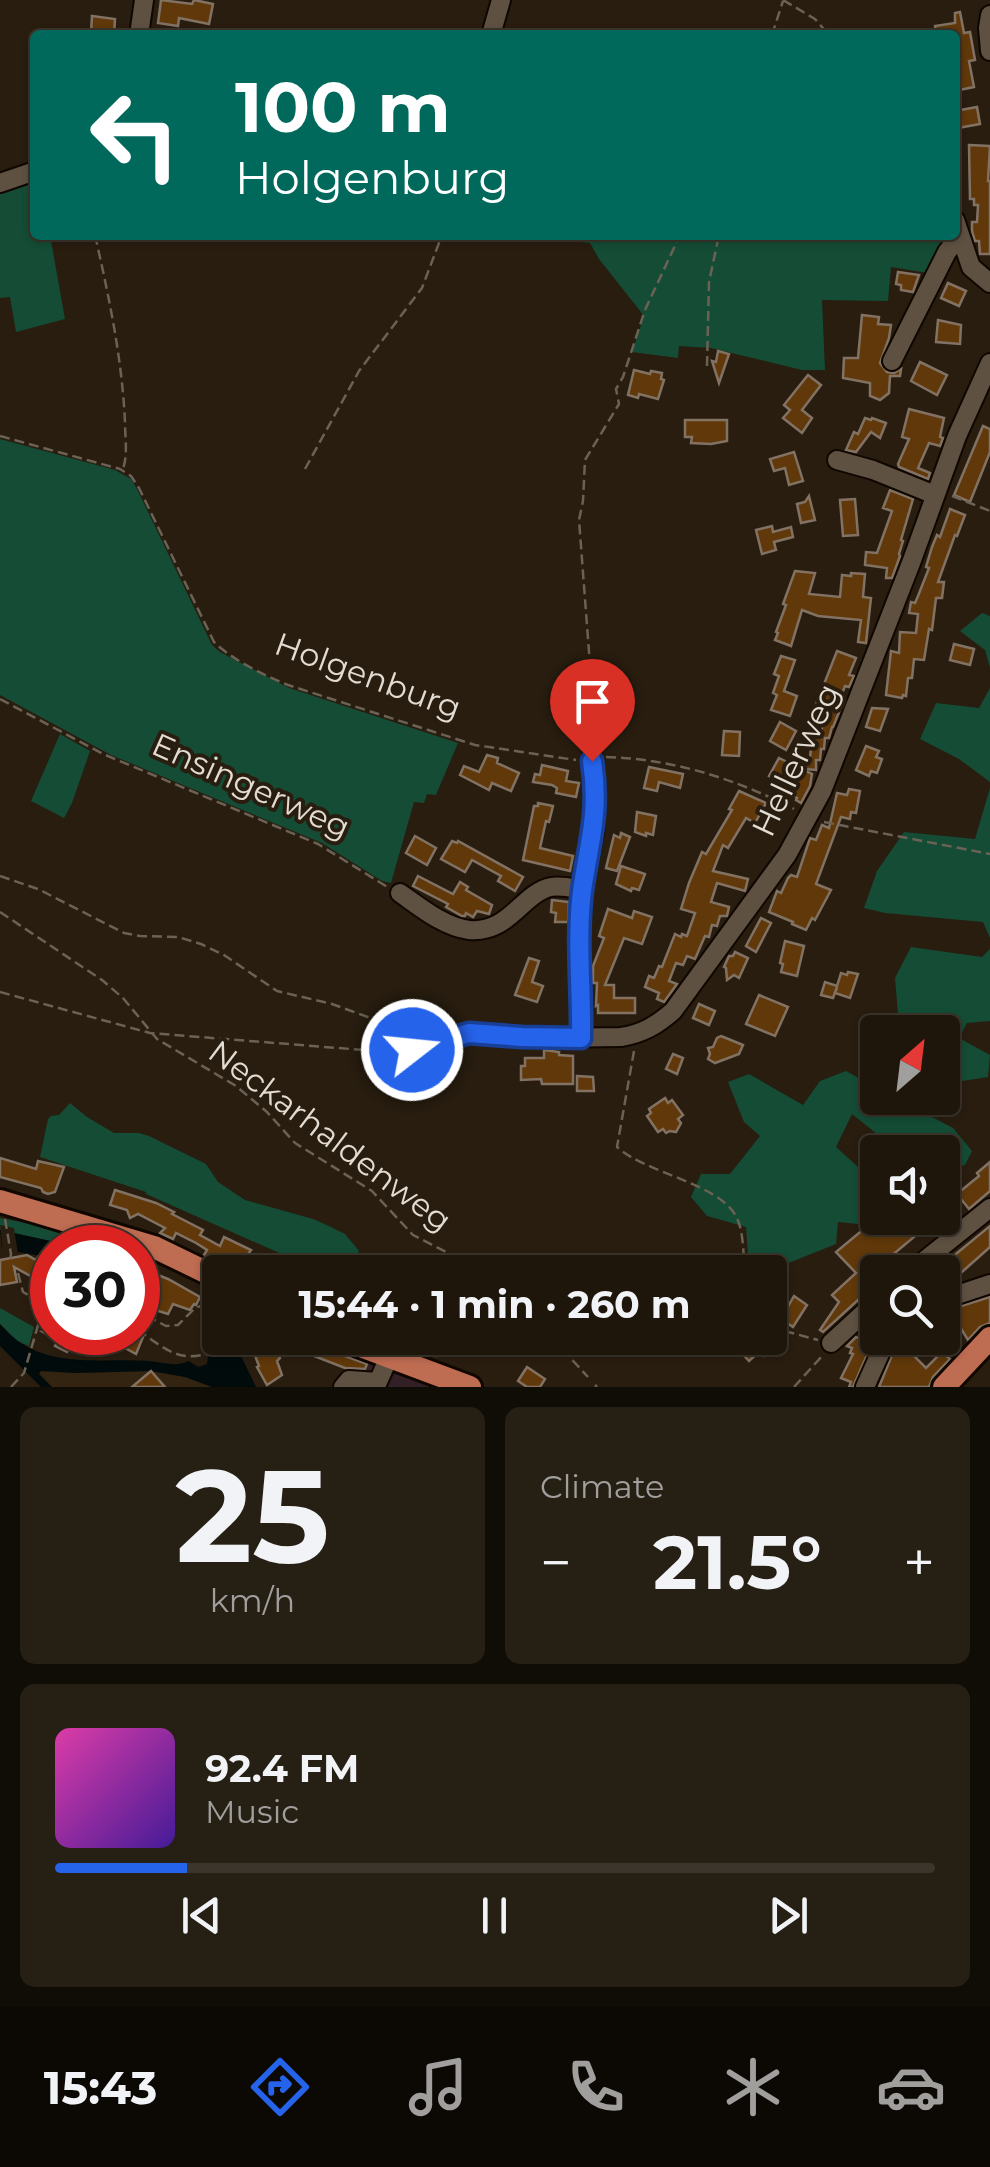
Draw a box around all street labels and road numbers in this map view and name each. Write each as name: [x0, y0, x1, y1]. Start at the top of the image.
street label: Holgenburg: [270, 624, 467, 727]
street label: Hellerweg: [743, 677, 848, 842]
street label: Ensingerweg: [146, 725, 356, 847]
street label: Neckarhaldenweg: [201, 1032, 459, 1240]

